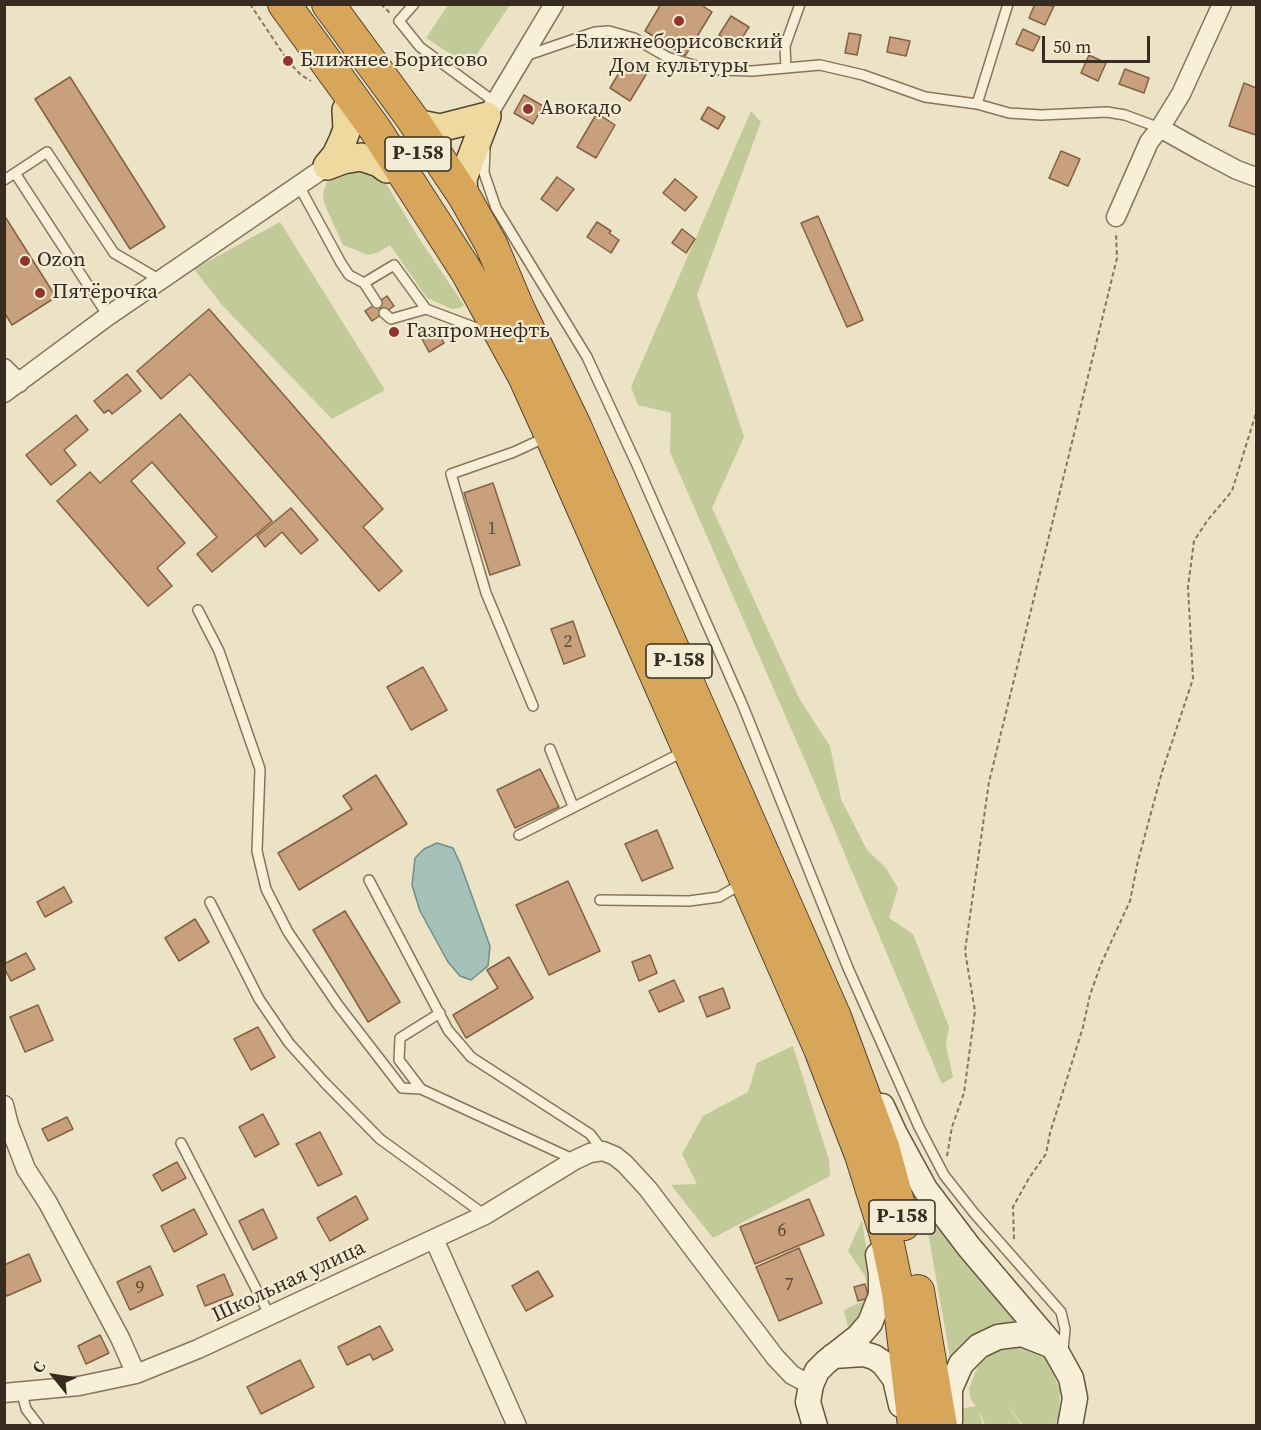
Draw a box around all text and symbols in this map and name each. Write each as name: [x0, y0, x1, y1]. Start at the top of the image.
marker: Ближнеборисовский Дом культуры: [672, 14, 686, 28]
scale bar: [1045, 24, 1153, 62]
place label: Ближнеборисовский Дом культуры: [575, 30, 783, 80]
text: 50 m: [1053, 34, 1091, 59]
place label: Ближнее Борисово: [300, 48, 488, 74]
marker: Ближнее Борисово: [281, 54, 295, 68]
place label: Авокадо: [540, 96, 622, 122]
marker: Авокадо: [521, 102, 535, 116]
road number: Р-158: [385, 137, 451, 171]
place label: Ozon: [37, 248, 86, 274]
marker: Ozon: [18, 254, 32, 268]
place label: Пятёрочка: [52, 280, 158, 306]
marker: Пятёрочка: [33, 286, 47, 300]
place label: Газпромнефть: [406, 319, 550, 345]
marker: Газпромнефть: [387, 325, 401, 339]
house number: 1: [488, 518, 496, 540]
house number: 2: [564, 631, 572, 653]
road number: Р-158: [646, 644, 712, 678]
road number: Р-158: [869, 1200, 935, 1234]
house number: 6: [778, 1220, 786, 1242]
street label: Школьная улица: [208, 1235, 370, 1329]
house number: 7: [785, 1274, 793, 1296]
house number: 9: [136, 1277, 144, 1299]
north arrow: [24, 1346, 84, 1406]
text: С: [26, 1357, 50, 1377]

